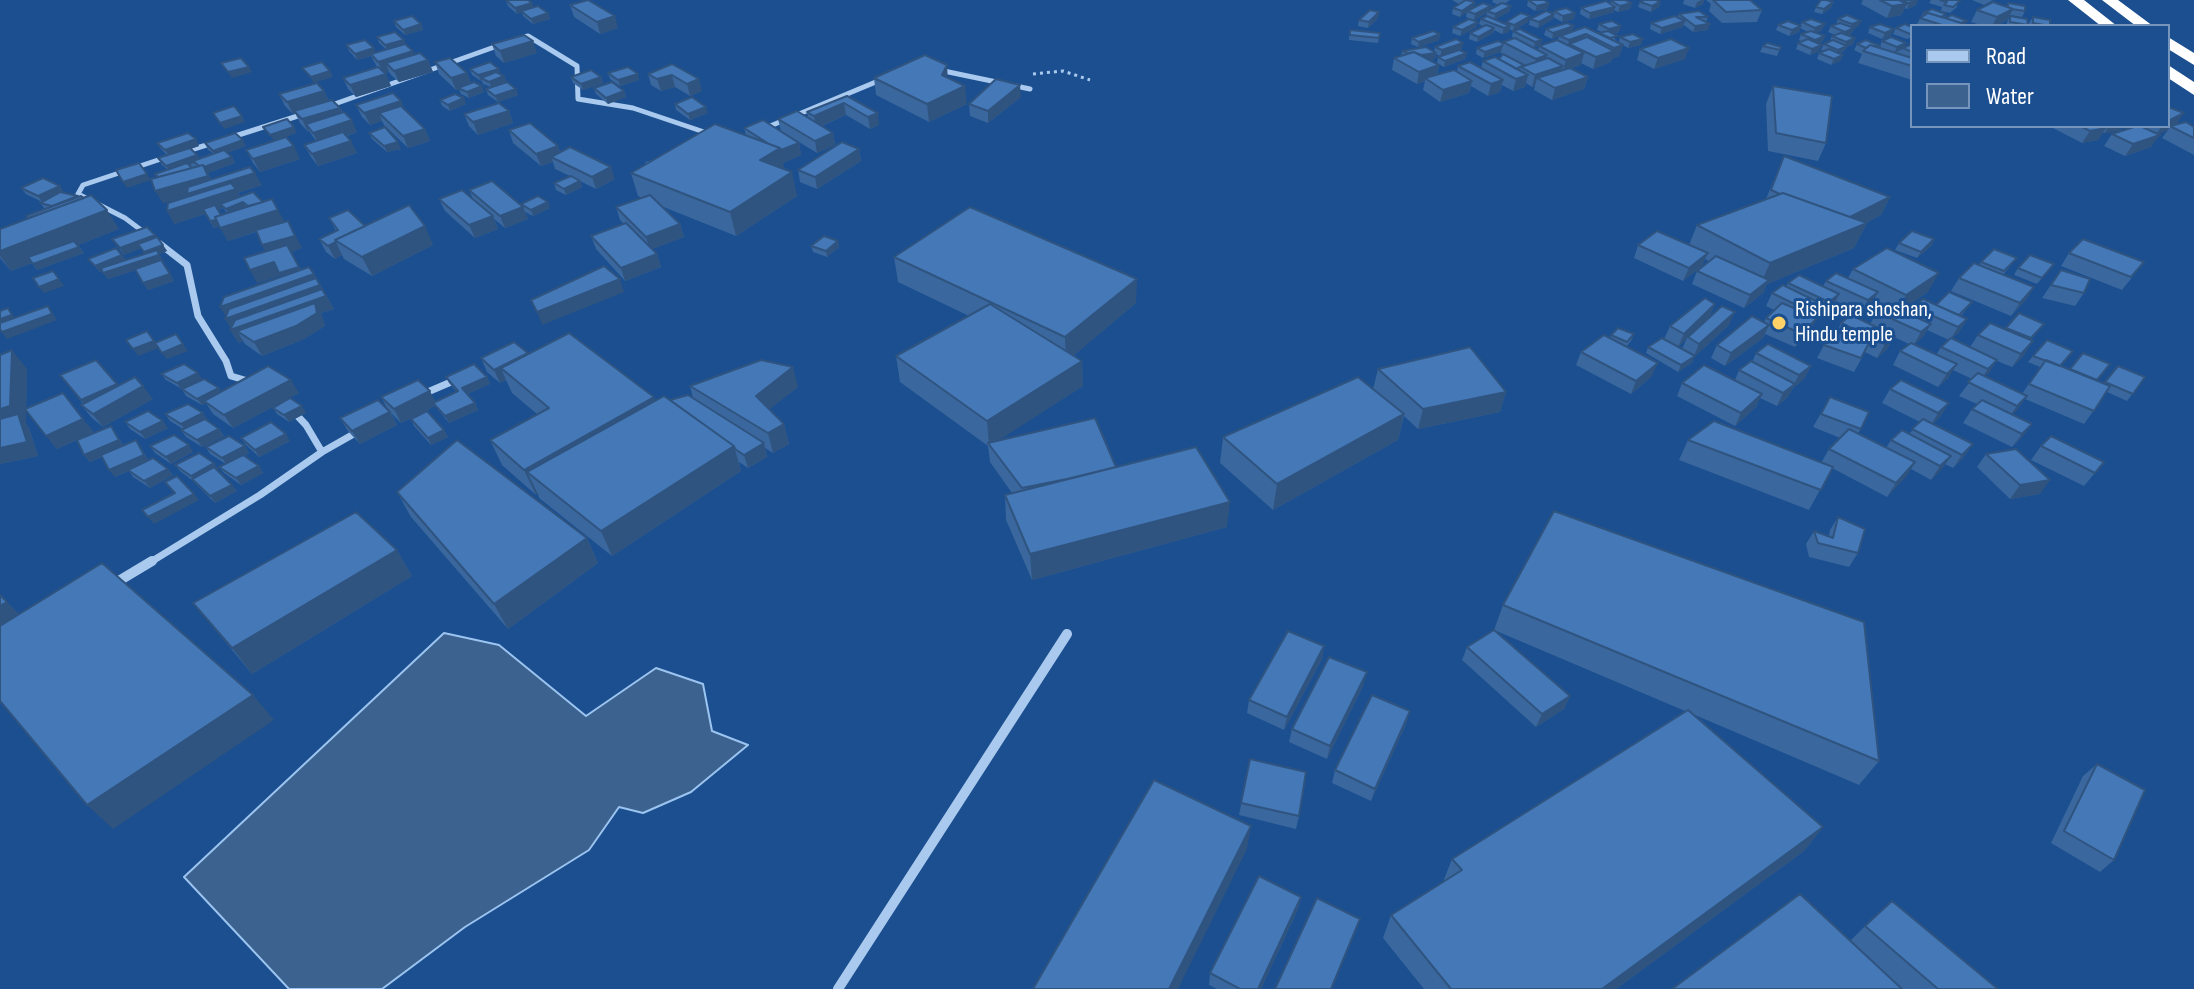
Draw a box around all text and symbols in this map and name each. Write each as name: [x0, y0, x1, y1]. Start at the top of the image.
legend: [1910, 24, 2170, 128]
text: Road: [1986, 42, 2026, 71]
text: Water: [1986, 82, 2034, 111]
place label: Rishipara shoshan, Hindu temple: [1795, 297, 1932, 348]
marker: Rishipara shoshan, Hindu temple: [1770, 314, 1788, 332]

